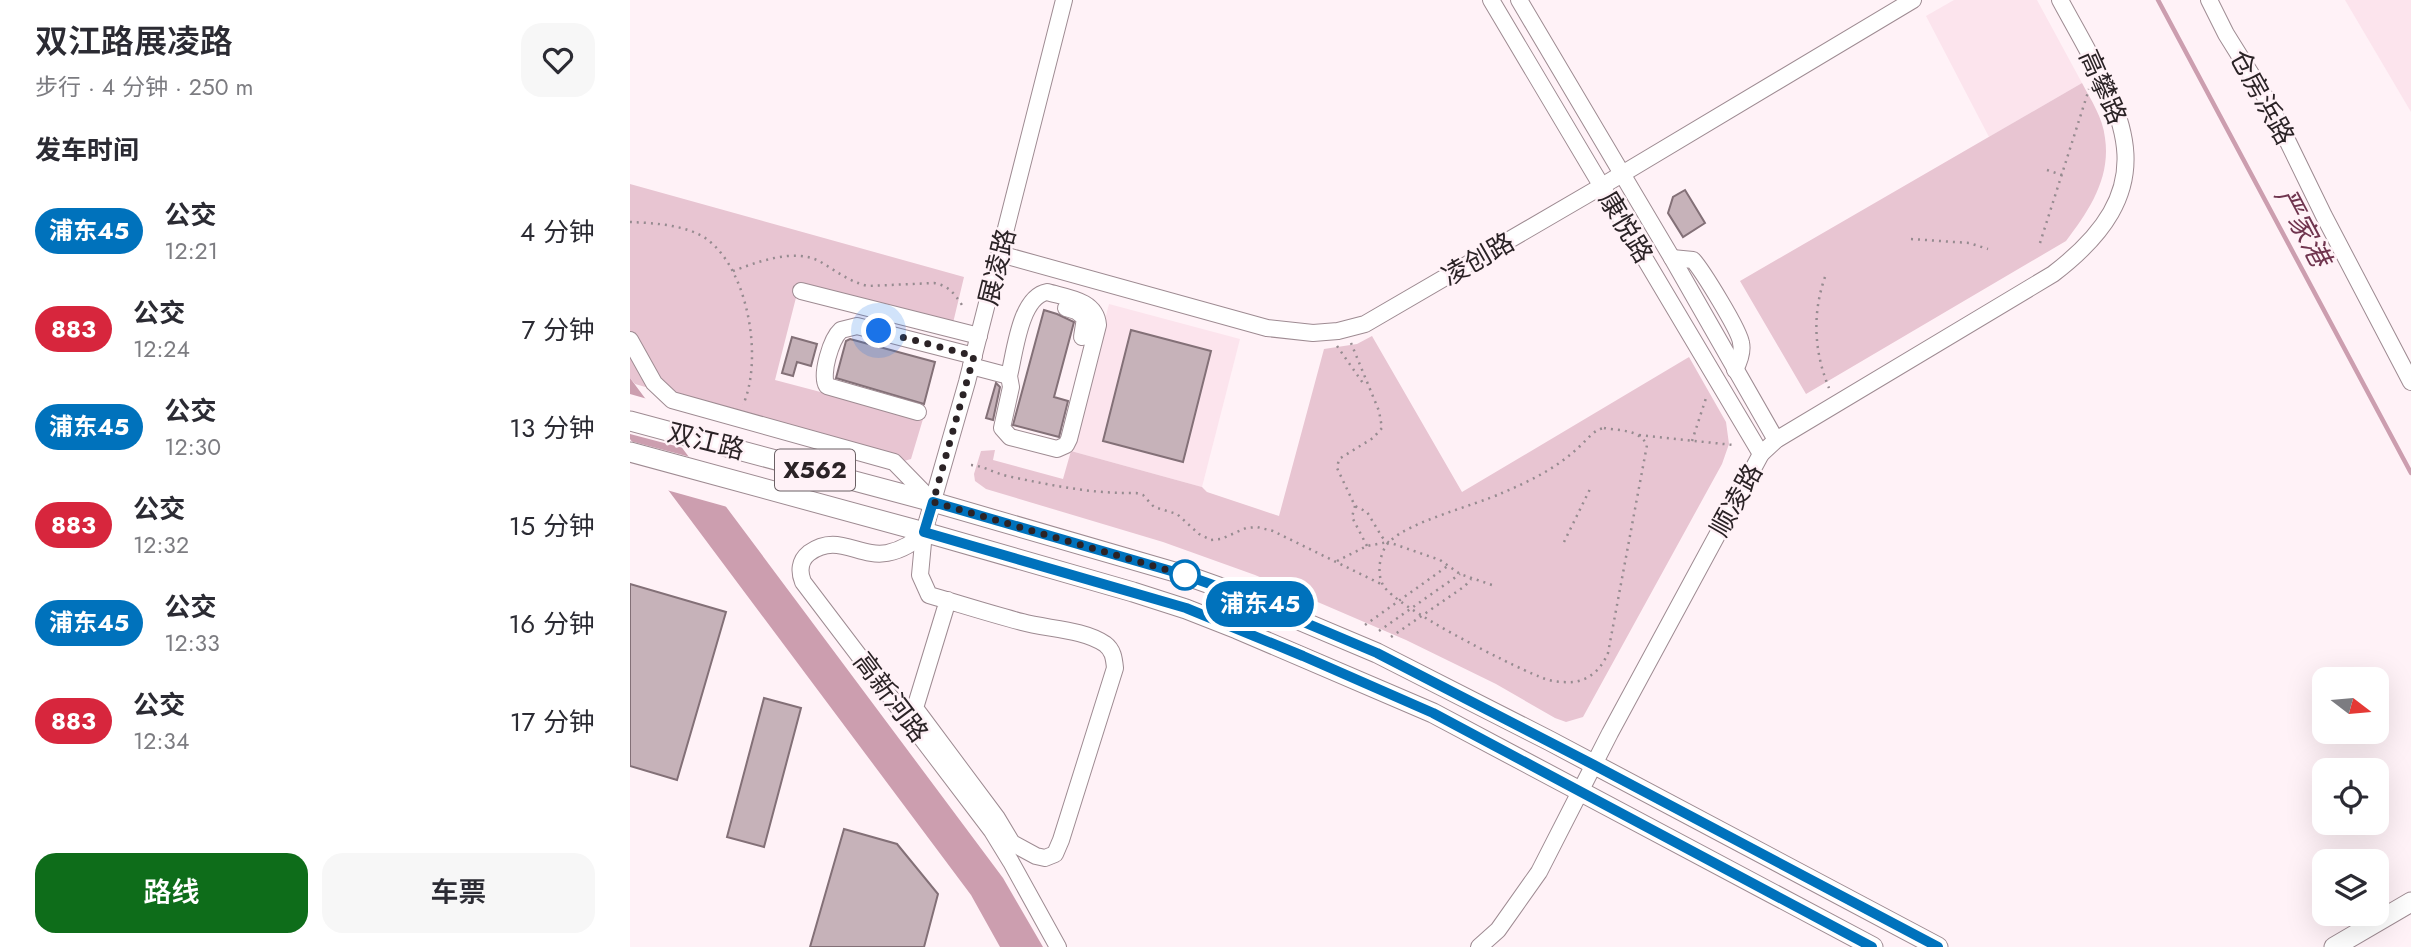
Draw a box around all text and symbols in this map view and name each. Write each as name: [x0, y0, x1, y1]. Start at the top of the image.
text: 双江路展凌路: [35, 18, 233, 65]
button: heart: [521, 23, 595, 97]
street label: 仓房浜路: [2220, 42, 2304, 152]
street label: 高攀路: [2070, 44, 2136, 130]
text: 步行 · 4 分钟 · 250 m: [35, 70, 253, 104]
text: 发车时间: [35, 131, 139, 169]
water label: 严家港: [2265, 181, 2342, 277]
street label: 康悦路: [1590, 184, 1662, 270]
text: 公交: [164, 196, 216, 234]
text: 浦东45: [49, 213, 129, 248]
text: 4 分钟: [520, 213, 595, 251]
street label: 凌创路: [1435, 223, 1521, 295]
street label: 展凌路: [969, 225, 1025, 309]
text: 12:21: [164, 234, 218, 268]
text: 公交: [133, 294, 185, 332]
text: 883: [51, 311, 96, 346]
text: 7 分钟: [522, 311, 595, 349]
your location: [861, 313, 896, 348]
text: 12:24: [133, 332, 190, 366]
text: 公交: [164, 392, 216, 430]
text: 浦东45: [49, 409, 129, 444]
text: 13 分钟: [509, 409, 595, 447]
street label: 双江路: [664, 413, 748, 469]
text: 12:30: [164, 430, 221, 464]
road number: X562: [775, 449, 855, 490]
street label: 顺凌路: [1700, 457, 1772, 543]
text: 公交: [133, 490, 185, 528]
text: 883: [51, 507, 96, 542]
text: 15 分钟: [509, 507, 595, 545]
text: 12:32: [133, 528, 189, 562]
unlabelled marker: [1170, 560, 1200, 590]
line badge: 浦东45: [1211, 581, 1309, 627]
text: 浦东45: [1220, 586, 1300, 621]
text: 公交: [164, 588, 216, 626]
text: 浦东45: [49, 605, 129, 640]
text: 16 分钟: [509, 605, 595, 643]
text: 12:33: [164, 626, 220, 660]
street label: 高新河路: [845, 644, 937, 750]
north arrow: [2312, 667, 2389, 744]
map controls: [2312, 667, 2389, 926]
text: 公交: [133, 686, 185, 724]
text: 883: [51, 703, 96, 738]
text: 17 分钟: [510, 703, 595, 741]
text: 12:34: [133, 724, 189, 758]
button: locate: [2312, 758, 2389, 835]
button: layers: [2312, 849, 2389, 926]
button: 路线: [35, 853, 308, 933]
button: 车票: [322, 853, 595, 933]

